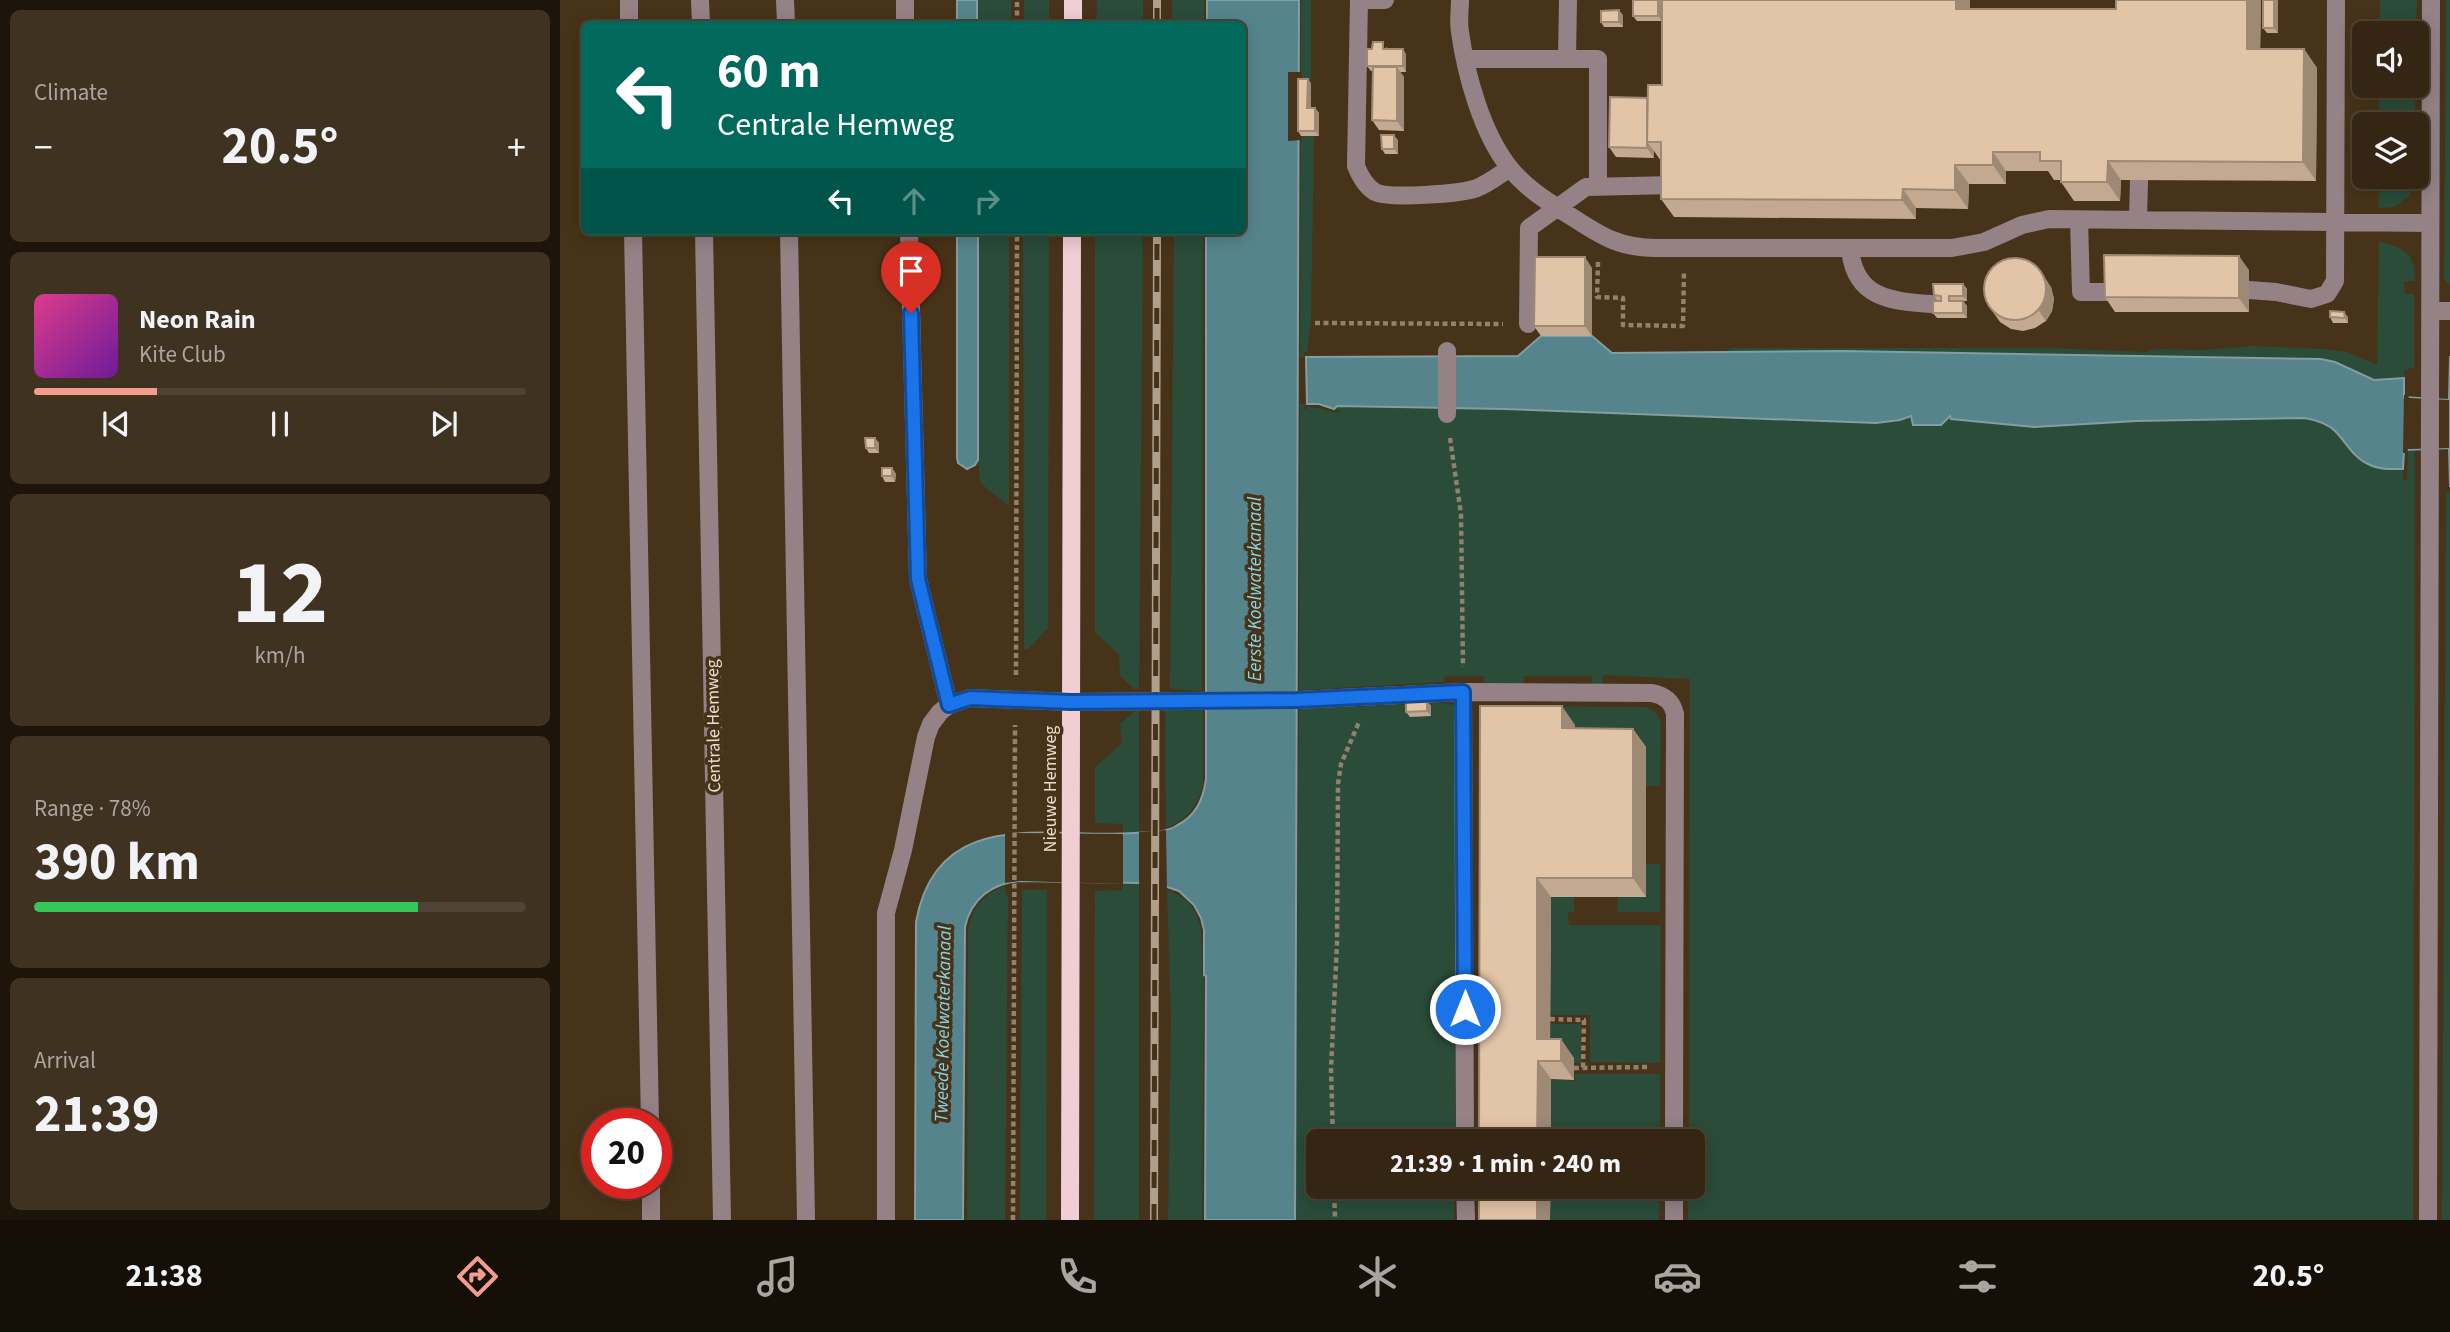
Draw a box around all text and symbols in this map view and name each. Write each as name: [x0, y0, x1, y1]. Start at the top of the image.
map controls: [2352, 21, 2429, 189]
button: sound: [2352, 21, 2429, 98]
text: 60 m: [717, 37, 821, 107]
icon: left: [602, 49, 693, 140]
text: Climate: [34, 76, 108, 109]
text: Centrale Hemweg: [717, 102, 954, 148]
text: 20.5°: [222, 110, 338, 184]
button: layers: [2352, 112, 2429, 189]
text: −: [34, 121, 53, 175]
text: +: [507, 121, 526, 175]
icon: left: [822, 182, 860, 220]
icon: ahead: [895, 182, 933, 220]
icon: right: [968, 182, 1006, 220]
pin: [881, 241, 941, 313]
icon: arrive: [892, 252, 930, 290]
text: Neon Rain: [139, 301, 256, 338]
text: Kite Club: [139, 338, 226, 371]
icon: previous: [97, 405, 135, 443]
icon: pause: [261, 405, 299, 443]
icon: next: [425, 405, 463, 443]
water label: Eerste Koelwaterkanaal: [1242, 496, 1269, 681]
text: 12: [232, 529, 328, 658]
text: km/h: [254, 639, 306, 672]
street label: Centrale Hemweg: [700, 659, 727, 793]
street label: Nieuwe Hemweg: [1038, 726, 1063, 852]
text: Range · 78%: [34, 792, 151, 825]
text: 390 km: [34, 826, 200, 900]
water label: Tweede Koelwaterkanaal: [928, 925, 959, 1123]
position arrow: [1428, 972, 1502, 1046]
text: Arrival: [34, 1044, 96, 1077]
text: 21:39: [34, 1078, 159, 1152]
speed limit sign: 20: [581, 1108, 672, 1199]
text: 21:39 · 1 min · 240 m: [1390, 1145, 1621, 1182]
icon: directions: [453, 1252, 502, 1301]
icon: music: [753, 1252, 802, 1301]
icon: phone: [1053, 1252, 1102, 1301]
icon: climate: [1353, 1252, 1402, 1301]
icon: car: [1653, 1252, 1702, 1301]
icon: filters: [1953, 1252, 2002, 1301]
text: 21:38: [125, 1253, 203, 1299]
text: 20.5°: [2253, 1253, 2324, 1299]

